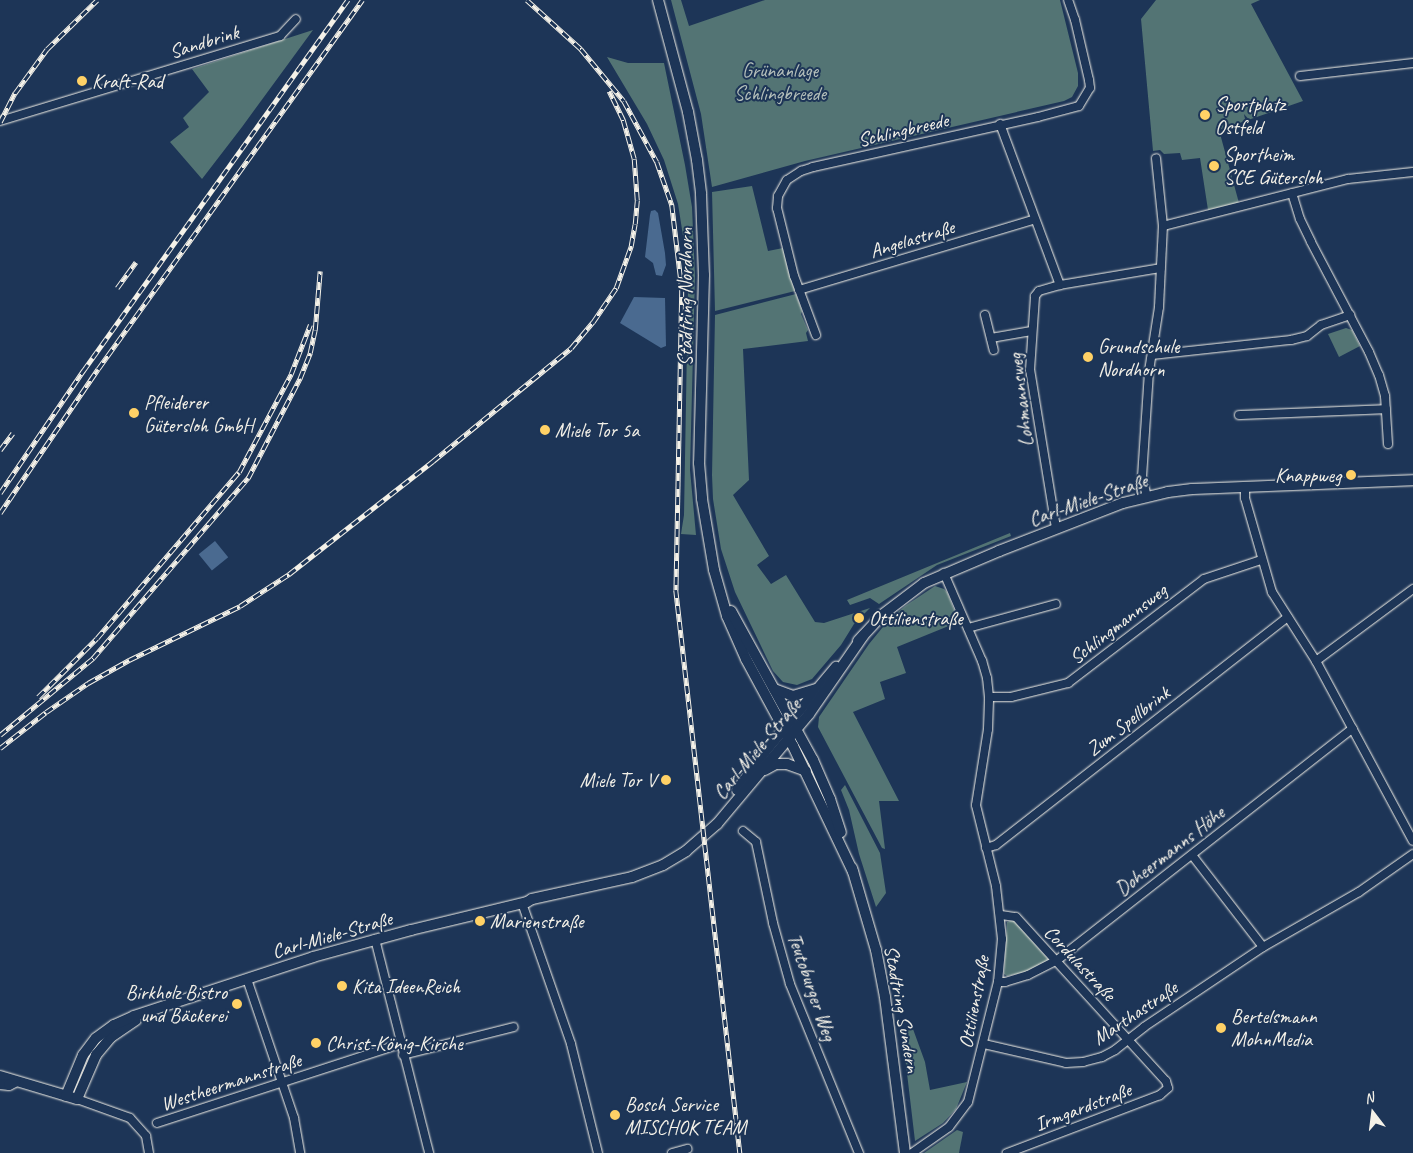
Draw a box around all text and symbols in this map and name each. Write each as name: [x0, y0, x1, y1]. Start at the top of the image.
street label: Sandbrink: [167, 20, 241, 64]
park label: Grünanlage Schlingbreede: [734, 58, 826, 105]
place label: Kraft-Rad: [92, 69, 163, 93]
marker: Kraft-Rad: [76, 75, 88, 87]
place label: Sportplatz Ostfeld: [1215, 92, 1285, 139]
street label: Schlingbreede: [855, 108, 951, 152]
marker: Sportplatz Ostfeld: [1199, 109, 1211, 121]
place label: Sportheim SCE Gütersloh: [1224, 142, 1323, 189]
marker: Sportheim SCE Gütersloh: [1208, 160, 1220, 172]
street label: Angelastraße: [867, 215, 957, 263]
street label: Stadtring Nordhorn: [673, 228, 697, 366]
place label: Grundschule Nordhorn: [1098, 334, 1179, 381]
marker: Grundschule Nordhorn: [1082, 351, 1094, 363]
street label: Lohmannsweg: [1003, 352, 1039, 448]
place label: Pfleiderer Gütersloh GmbH: [144, 390, 254, 437]
marker: Pfleiderer Gütersloh GmbH: [128, 407, 140, 419]
place label: Miele Tor 5a: [555, 418, 639, 442]
marker: Miele Tor 5a: [539, 424, 551, 436]
place label: Knappweg: [1275, 463, 1341, 487]
street label: Carl-Miele-Straße: [1026, 469, 1150, 531]
marker: Knappweg: [1345, 469, 1357, 481]
street label: Schlingmannsweg: [1065, 579, 1171, 669]
place label: Ottilienstraße: [869, 606, 963, 630]
marker: Ottilienstraße: [853, 612, 865, 624]
street label: Zum Spellbrink: [1081, 681, 1175, 761]
street label: Carl-Miele-Straße: [708, 694, 806, 804]
place label: Miele Tor V: [580, 768, 656, 792]
marker: Miele Tor V: [660, 774, 672, 786]
street label: Doheermanns Höhe: [1111, 801, 1229, 901]
street label: Carl-Miele-Straße: [269, 906, 395, 964]
place label: Marienstraße: [490, 909, 583, 933]
marker: Marienstraße: [474, 915, 486, 927]
street label: Cordulastraße: [1039, 920, 1121, 1006]
street label: Teutoburger Weg: [782, 930, 842, 1044]
street label: Stadtring Sundern: [879, 944, 925, 1074]
street label: Ottilienstraße: [953, 954, 995, 1050]
place label: Kita IdeenReich: [352, 974, 461, 998]
street label: Marthastraße: [1088, 976, 1182, 1050]
place label: Birkholz Bistro und Bäckerei: [125, 980, 227, 1027]
marker: Kita IdeenReich: [336, 980, 348, 992]
marker: Birkholz Bistro und Bäckerei: [231, 998, 243, 1010]
place label: Bertelsmann MohnMedia: [1231, 1004, 1317, 1051]
marker: Bertelsmann MohnMedia: [1215, 1022, 1227, 1034]
place label: Christ-König-Kirche: [326, 1031, 463, 1055]
marker: Christ-König-Kirche: [310, 1037, 322, 1049]
street label: Westheermannstraße: [158, 1048, 304, 1116]
street label: Irmgardstraße: [1031, 1078, 1135, 1136]
north arrow: [1348, 1088, 1398, 1138]
text: N: [1363, 1089, 1375, 1107]
place label: Bosch Service MISCHOK TEAM: [625, 1092, 746, 1139]
marker: Bosch Service MISCHOK TEAM: [609, 1109, 621, 1121]

